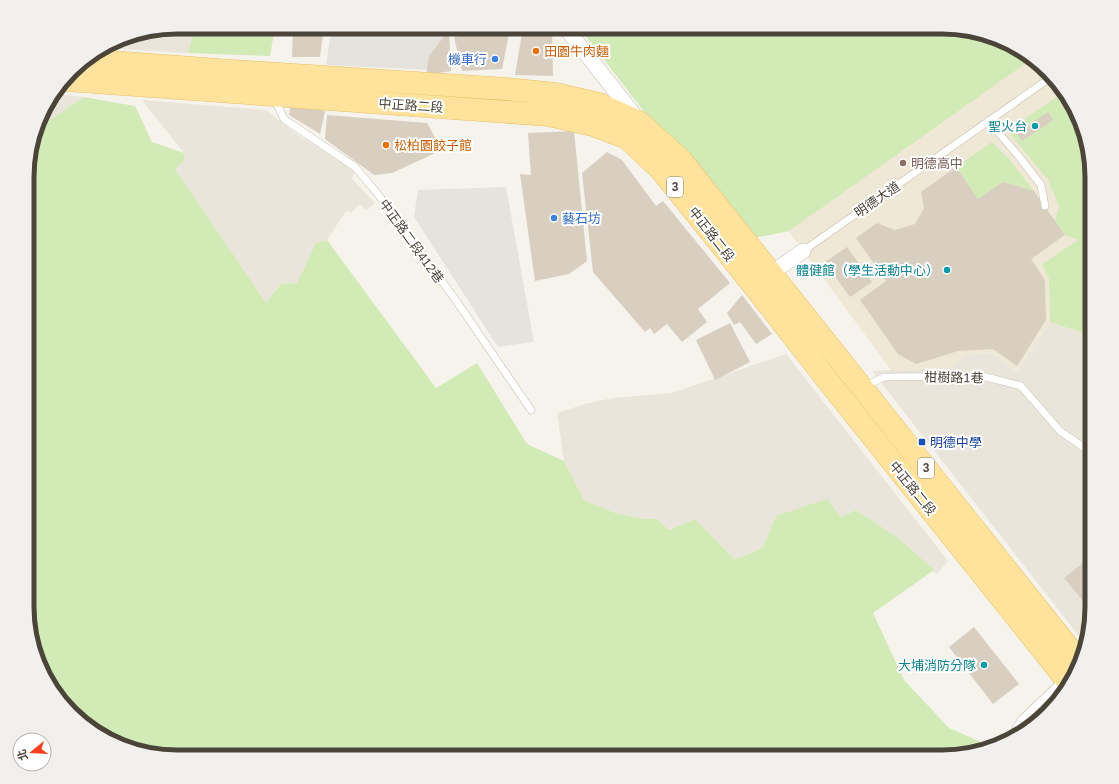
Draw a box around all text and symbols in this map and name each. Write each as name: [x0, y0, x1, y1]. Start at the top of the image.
place label: 田園牛肉麵: [544, 44, 609, 59]
marker: 田園牛肉麵: [531, 46, 541, 56]
place label: 機車行: [448, 52, 487, 67]
marker: 機車行: [490, 54, 500, 64]
street label: 中正路二段: [378, 96, 444, 115]
place label: 聖火台: [988, 119, 1027, 134]
marker: 聖火台: [1030, 121, 1040, 131]
place label: 松柏園餃子館: [394, 138, 472, 153]
marker: 松柏園餃子館: [381, 140, 391, 150]
place label: 明德高中: [911, 156, 963, 171]
marker: 明德高中: [898, 158, 908, 168]
road number: 3: [667, 177, 683, 197]
street label: 明德大道: [852, 178, 903, 220]
street label: 中正路二段412巷: [376, 197, 447, 286]
street label: 中正路二段: [686, 204, 738, 265]
place label: 藝石坊: [562, 211, 601, 226]
marker: 藝石坊: [549, 213, 559, 223]
place label: 體健館（學生活動中心）: [796, 263, 939, 278]
marker: 體健館（學生活動中心）: [942, 265, 952, 275]
street label: 柑樹路1巷: [924, 369, 984, 386]
place label: 明德中學: [930, 435, 982, 450]
marker: 明德中學: [917, 437, 927, 447]
street label: 中正路二段: [886, 458, 939, 518]
road number: 3: [918, 458, 934, 478]
place label: 大埔消防分隊: [898, 658, 976, 673]
marker: 大埔消防分隊: [979, 660, 989, 670]
north arrow: [12, 732, 52, 772]
text: 北: [15, 748, 30, 762]

